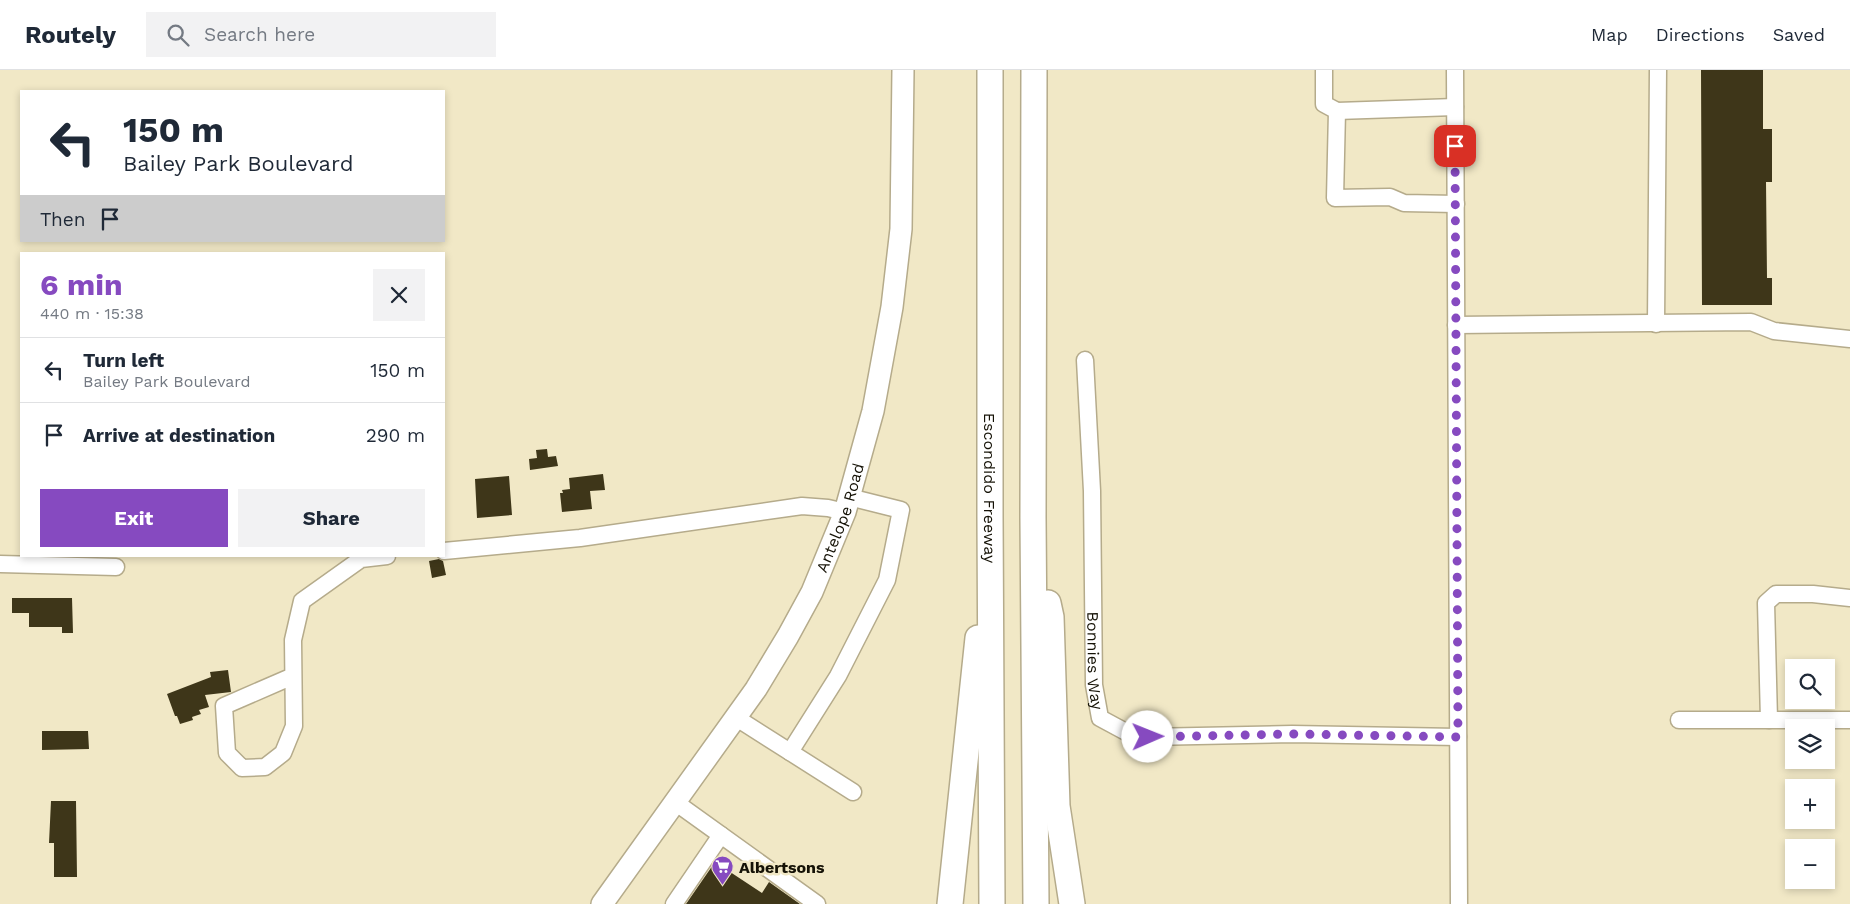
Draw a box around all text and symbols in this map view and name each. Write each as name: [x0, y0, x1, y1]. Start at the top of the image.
search box: [146, 12, 496, 57]
text: Routely: [25, 21, 116, 49]
icon: search: [164, 21, 192, 49]
text: Search here: [204, 23, 315, 46]
text: Map: [1591, 24, 1628, 45]
text: Directions: [1656, 24, 1745, 45]
text: Saved: [1773, 24, 1825, 45]
text: 150 m: [123, 109, 224, 151]
icon: left: [40, 110, 105, 175]
pin: [1434, 125, 1476, 167]
icon: arrive: [1441, 132, 1469, 160]
text: Bailey Park Boulevard: [123, 151, 354, 176]
icon: arrive: [96, 205, 124, 233]
text: Then: [40, 208, 86, 231]
text: 6 min: [40, 267, 123, 302]
button: close: [373, 269, 425, 321]
text: 440 m · 15:38: [40, 304, 144, 323]
text: Turn left: [83, 349, 164, 372]
icon: left: [40, 356, 68, 384]
text: 150 m: [370, 359, 425, 382]
text: Bailey Park Boulevard: [83, 372, 251, 391]
street label: Escondido Freeway: [980, 413, 1000, 564]
icon: arrive: [40, 421, 68, 449]
text: Arrive at destination: [83, 424, 275, 447]
text: 290 m: [366, 424, 425, 447]
street label: Antelope Road: [812, 461, 868, 575]
button: Exit: [40, 489, 228, 547]
button: Share: [238, 489, 425, 547]
street label: Bonnies Way: [1083, 611, 1108, 712]
map controls: [1785, 659, 1835, 889]
button: search: [1785, 659, 1835, 709]
position arrow: [1121, 710, 1173, 762]
button: layers: [1785, 719, 1835, 769]
button: +: [1785, 779, 1835, 829]
button: −: [1785, 839, 1835, 889]
supermarket icon: Albertsons: [711, 855, 735, 886]
place label: Albertsons: [739, 858, 825, 877]

